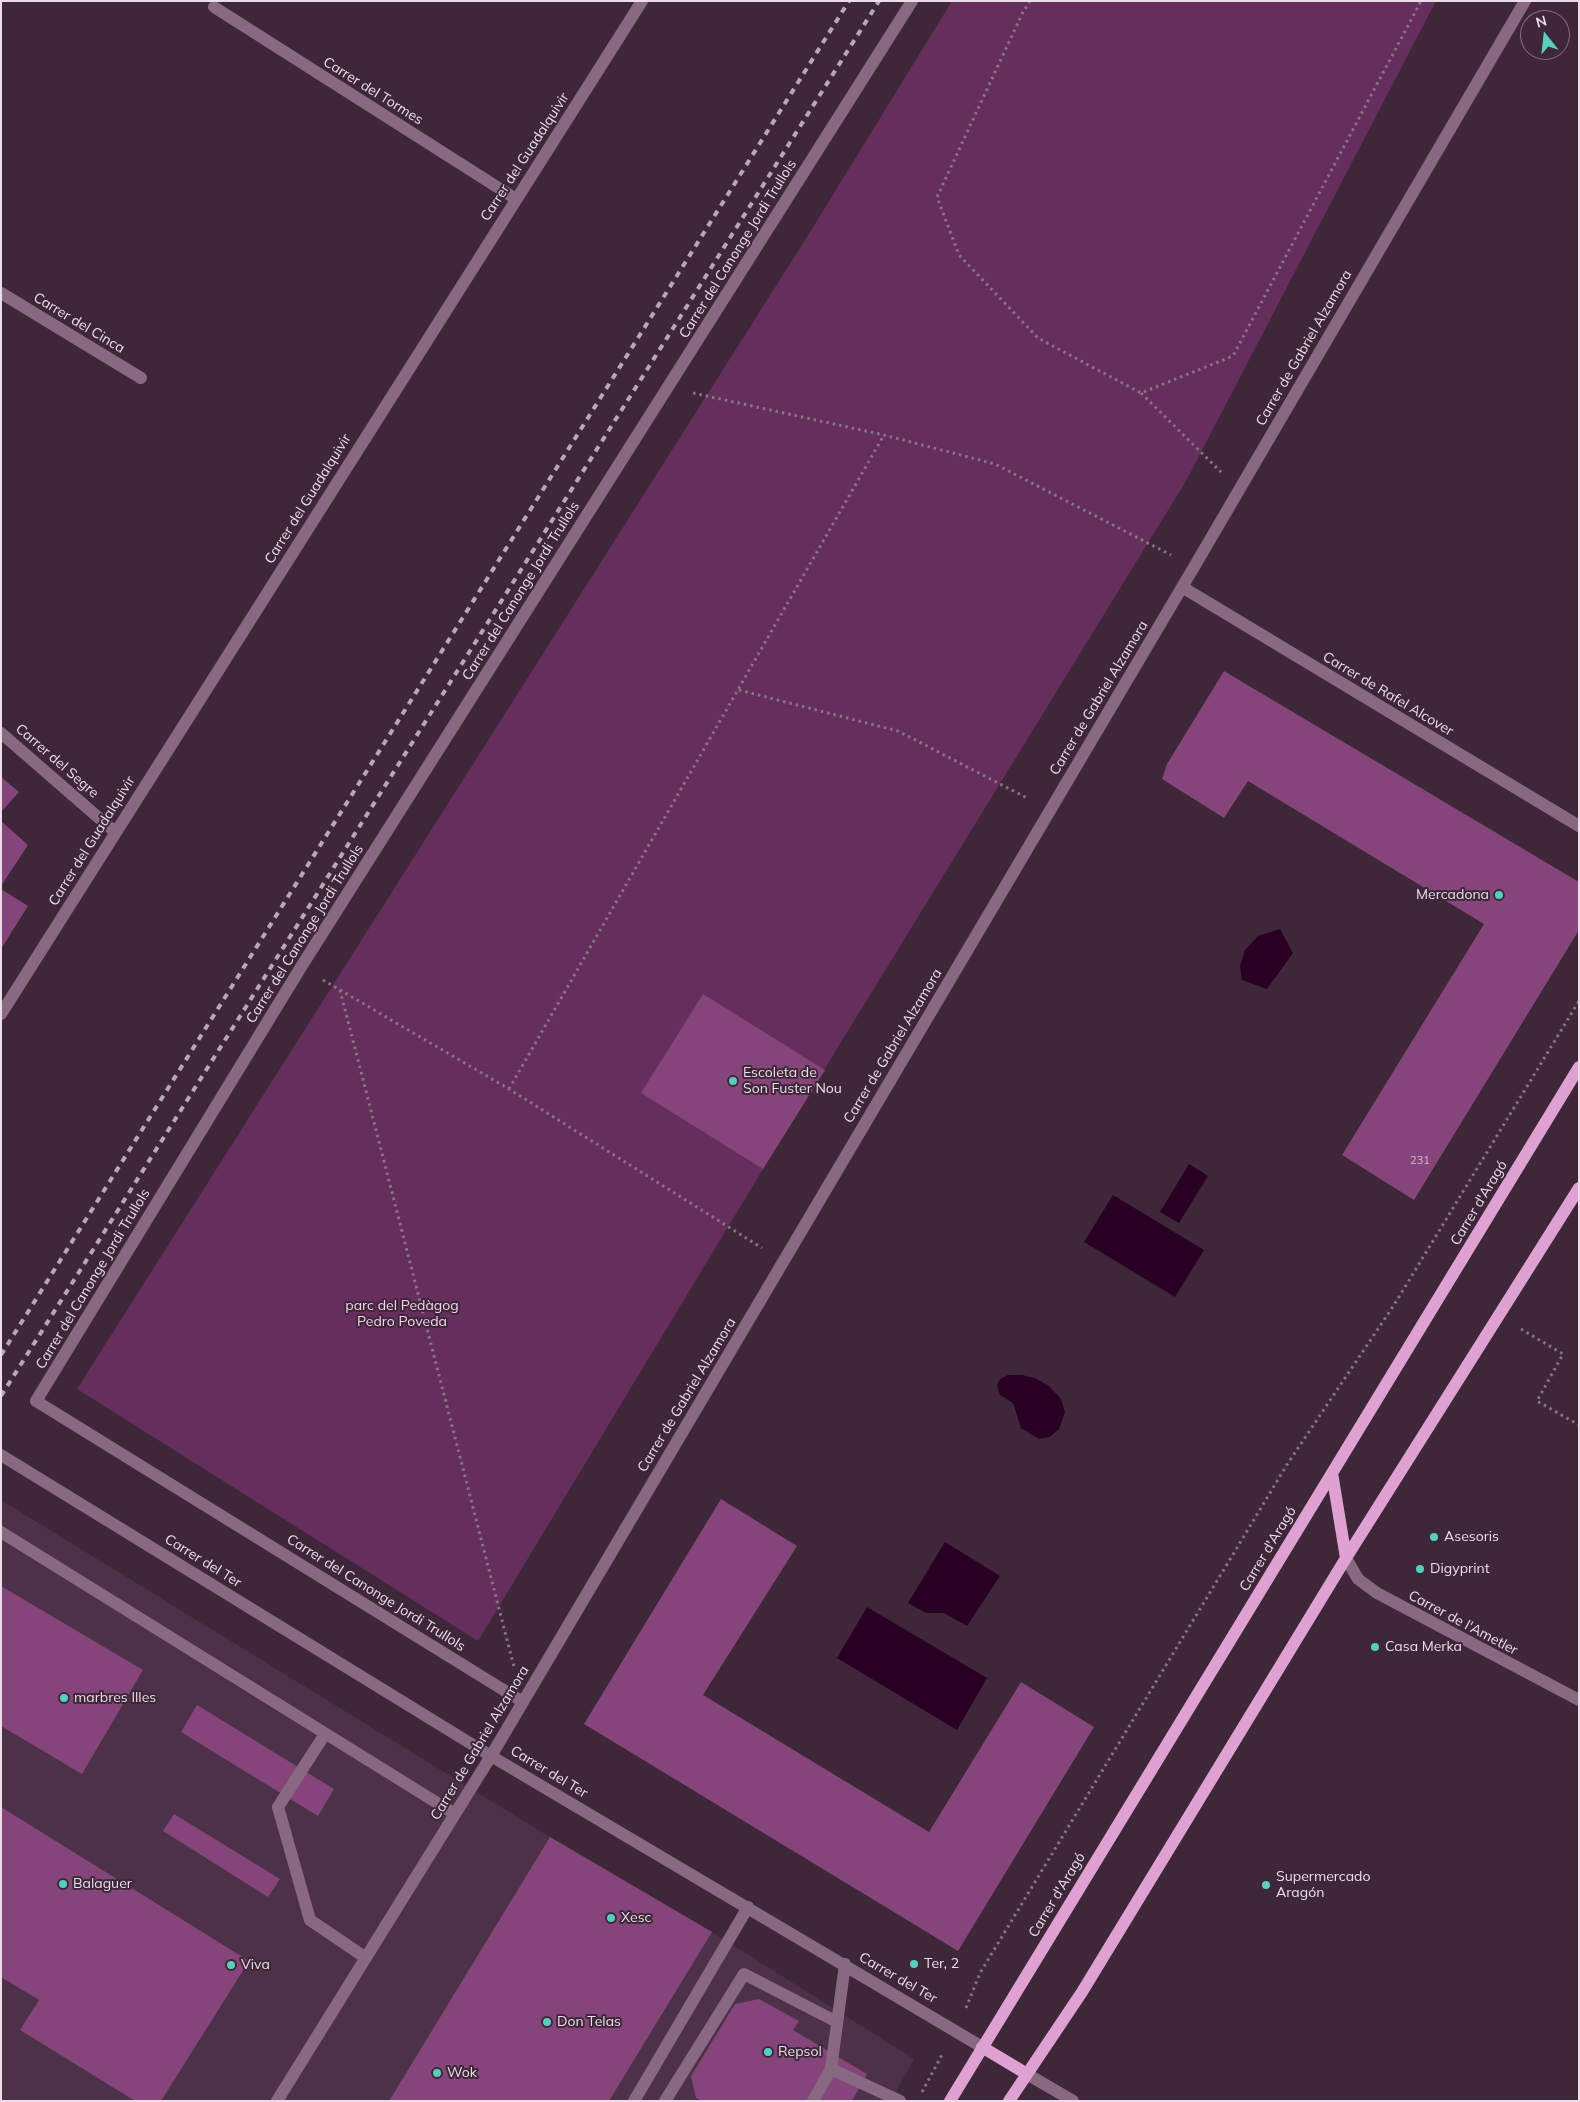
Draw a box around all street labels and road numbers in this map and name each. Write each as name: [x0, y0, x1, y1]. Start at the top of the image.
street label: Carrer del Tormes: [320, 54, 426, 128]
street label: Carrer del Guadalquivir: [477, 90, 573, 224]
street label: Carrer del Canonge Jordi Trullols: [676, 157, 800, 341]
street label: Carrer de Gabriel Alzamora: [1253, 267, 1355, 429]
street label: Carrer del Cinca: [30, 289, 128, 357]
street label: Carrer del Guadalquivir: [261, 431, 355, 567]
street label: Carrer del Canonge Jordi Trullols: [459, 499, 583, 683]
street label: Carrer de Gabriel Alzamora: [1046, 618, 1152, 778]
street label: Carrer de Rafel Alcover: [1320, 648, 1456, 740]
street label: Carrer del Segre: [12, 720, 102, 802]
street label: Carrer del Guadalquivir: [45, 773, 139, 909]
street label: Carrer del Canonge Jordi Trullols: [243, 842, 367, 1026]
street label: Carrer de Gabriel Alzamora: [840, 966, 946, 1126]
street label: Carrer d'Aragó: [1447, 1158, 1511, 1248]
street label: Carrer del Canonge Jordi Trullols: [32, 1186, 154, 1372]
street label: Carrer de Gabriel Alzamora: [634, 1315, 740, 1475]
street label: Carrer d'Aragó: [1236, 1504, 1300, 1594]
street label: Carrer del Ter: [162, 1531, 244, 1591]
street label: Carrer del Canonge Jordi Trullols: [284, 1531, 468, 1655]
street label: Carrer de l'Ametler: [1405, 1587, 1521, 1659]
street label: Carrer de Gabriel Alzamora: [427, 1663, 533, 1823]
street label: Carrer del Ter: [507, 1742, 591, 1802]
street label: Carrer d'Aragó: [1025, 1850, 1089, 1940]
street label: Carrer del Ter: [856, 1949, 940, 2007]

